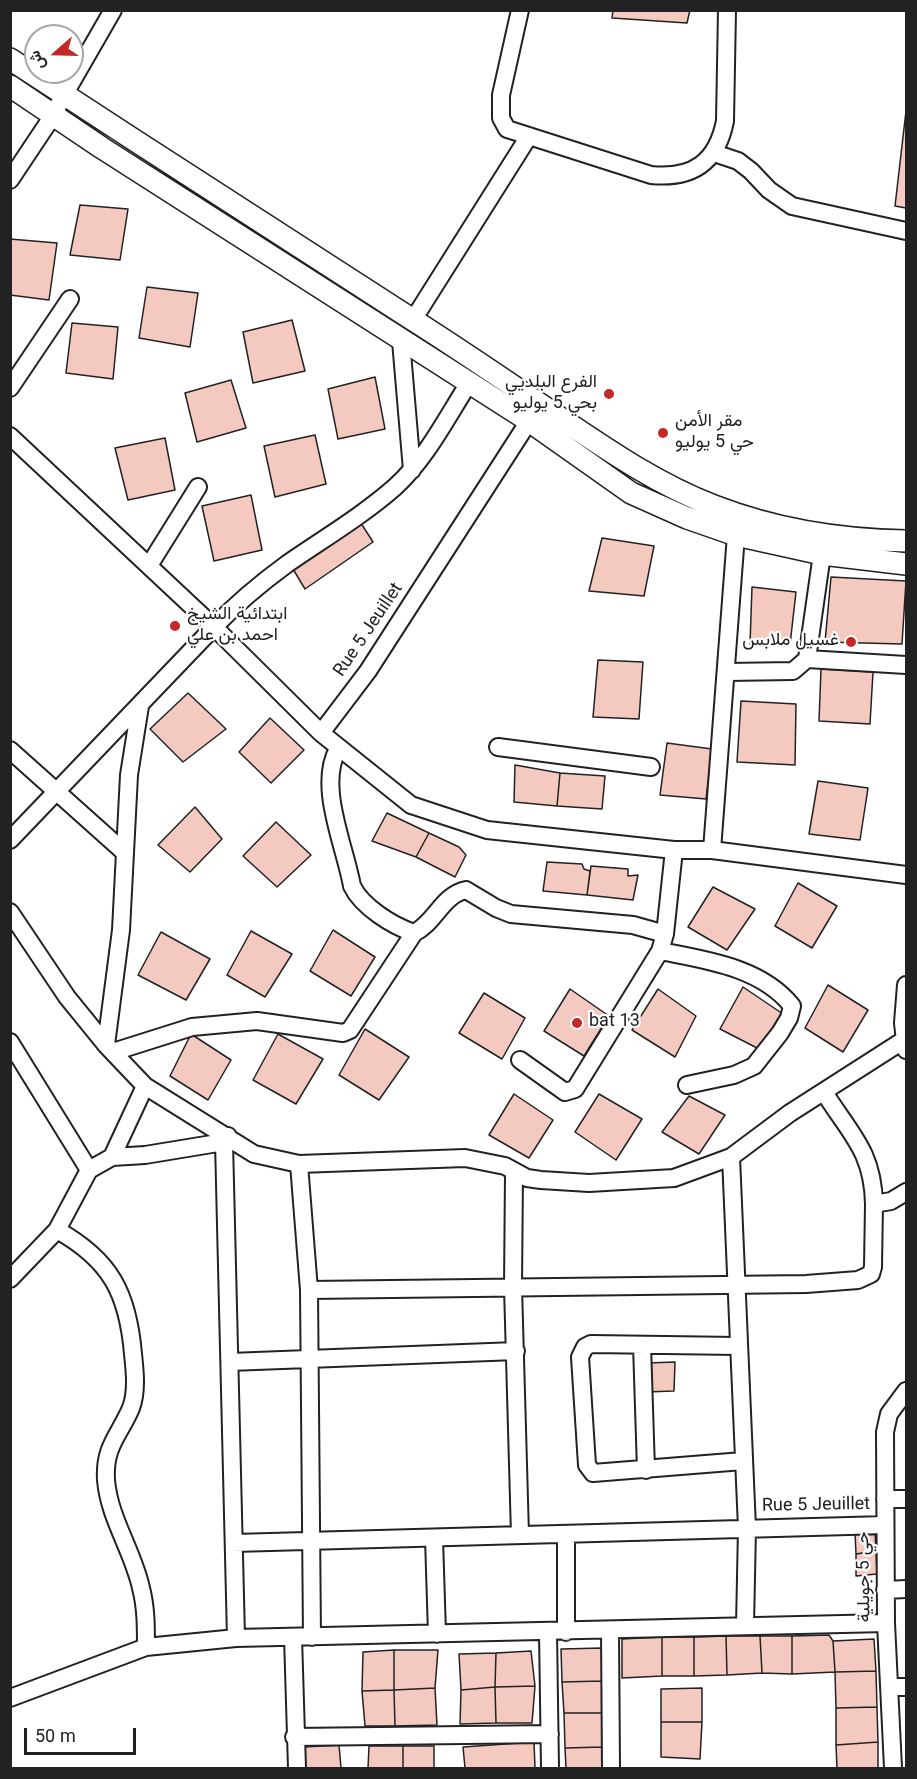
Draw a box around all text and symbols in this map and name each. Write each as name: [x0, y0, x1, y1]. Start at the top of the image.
north arrow: [24, 24, 84, 84]
text: ش: [23, 46, 54, 73]
place label: الفرع البلديي بحي 5 يوليو: [505, 373, 597, 416]
marker: الفرع البلديي بحي 5 يوليو: [602, 387, 616, 401]
place label: مقر الأمن حي 5 يوليو: [675, 412, 754, 454]
marker: مقر الأمن حي 5 يوليو: [656, 426, 670, 440]
street label: Rue 5 Jeuillet: [331, 580, 409, 682]
place label: ابتدائية الشيخ احمد بن علي: [187, 605, 287, 648]
marker: ابتدائية الشيخ احمد بن علي: [168, 619, 182, 633]
place label: غسيل ملابس: [742, 631, 839, 653]
marker: غسيل ملابس: [844, 635, 858, 649]
place label: bat 13: [589, 1012, 640, 1034]
marker: bat 13: [570, 1016, 584, 1030]
street label: Rue 5 Jeuillet: [762, 1495, 870, 1519]
street label: حي 5 جويلية: [854, 1531, 878, 1623]
scale bar: [27, 1716, 140, 1754]
text: 50 m: [35, 1724, 76, 1752]

